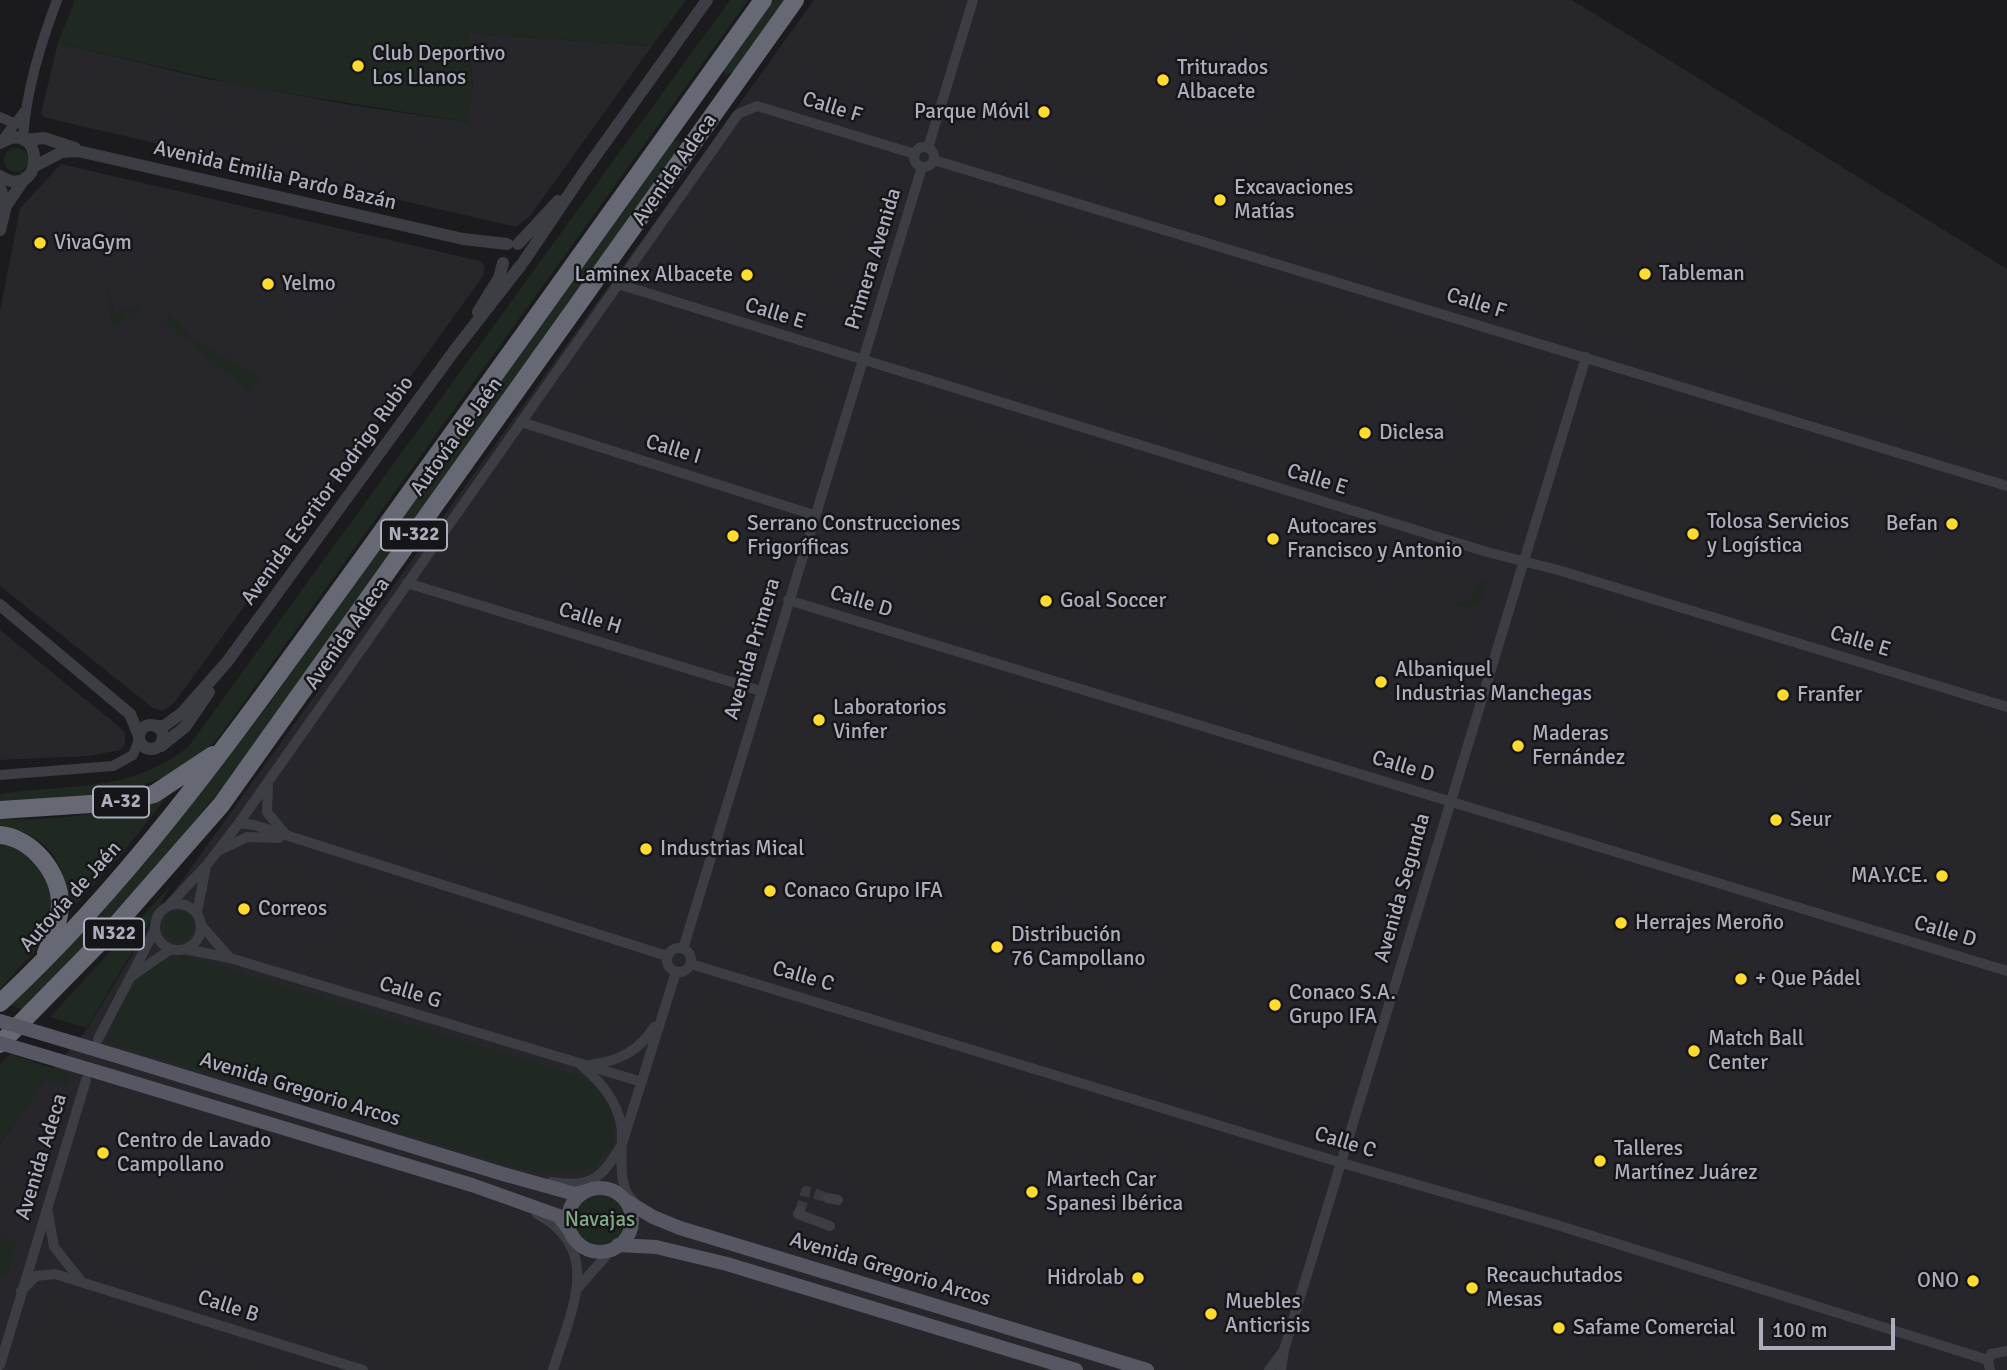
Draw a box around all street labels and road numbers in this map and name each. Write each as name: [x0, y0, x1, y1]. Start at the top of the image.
street label: Calle F: [799, 87, 865, 129]
street label: Avenida Adeca: [627, 109, 723, 231]
street label: Avenida Emilia Pardo Bazán: [151, 136, 399, 216]
street label: Primera Avenida: [841, 185, 907, 333]
street label: Calle F: [1443, 283, 1509, 325]
street label: Calle E: [742, 293, 808, 335]
street label: Avenida Escritor Rodrigo Rubio: [236, 372, 420, 610]
street label: Autovía de Jaén: [406, 373, 508, 501]
street label: Calle I: [642, 430, 704, 470]
street label: Calle E: [1284, 459, 1350, 501]
road number: N-322: [381, 520, 447, 550]
street label: Avenida Adeca: [300, 573, 396, 695]
street label: Avenida Primera: [720, 575, 786, 723]
street label: Calle D: [827, 581, 895, 623]
street label: Calle H: [556, 598, 624, 640]
street label: Calle E: [1827, 621, 1893, 663]
street label: Calle D: [1369, 746, 1437, 788]
road number: A-32: [93, 786, 149, 818]
street label: Avenida Segunda: [1370, 811, 1436, 965]
street label: Autovía de Jaén: [15, 836, 127, 958]
street label: Calle D: [1911, 911, 1979, 953]
road number: N322: [84, 918, 144, 950]
street label: Calle C: [769, 956, 837, 998]
street label: Calle G: [376, 972, 444, 1014]
street label: Avenida Gregorio Arcos: [197, 1047, 403, 1133]
street label: Avenida Adeca: [11, 1091, 73, 1223]
street label: Calle C: [1311, 1122, 1379, 1164]
street label: Avenida Gregorio Arcos: [787, 1227, 993, 1313]
street label: Calle B: [194, 1285, 262, 1329]

